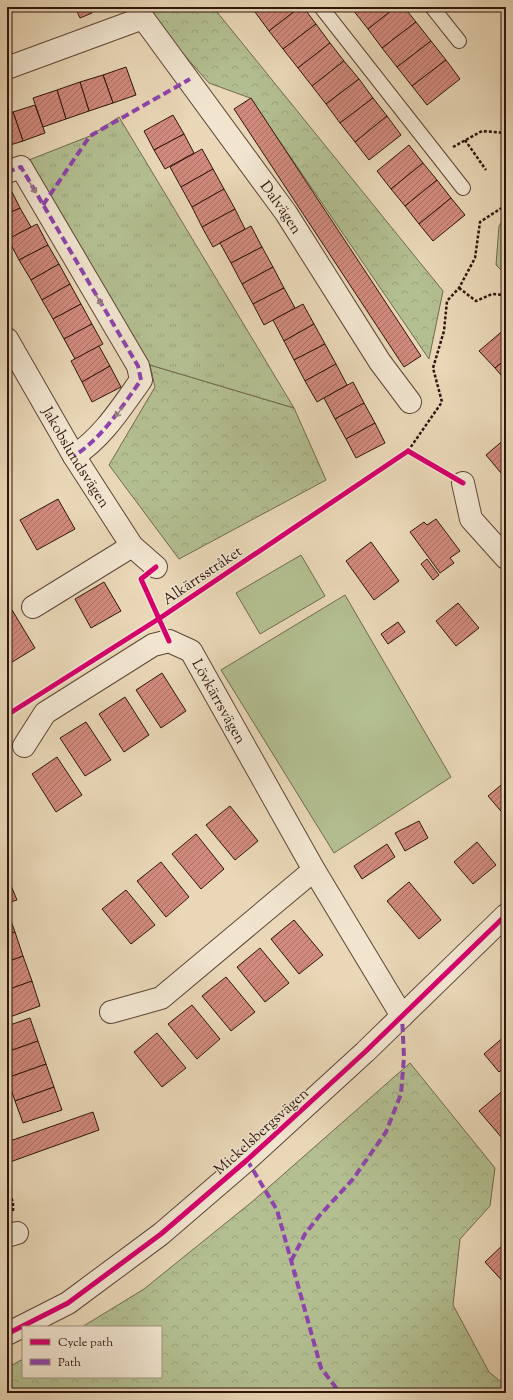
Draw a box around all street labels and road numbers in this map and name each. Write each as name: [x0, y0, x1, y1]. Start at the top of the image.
street label: Dalvägen: [254, 177, 306, 239]
street label: Jakobslundsvägen: [36, 403, 114, 513]
street label: Alkärrsstråket: [159, 542, 247, 611]
street label: Lövkärrsvägen: [186, 656, 250, 748]
street label: Mickelsbergsvägen: [210, 1084, 314, 1180]

